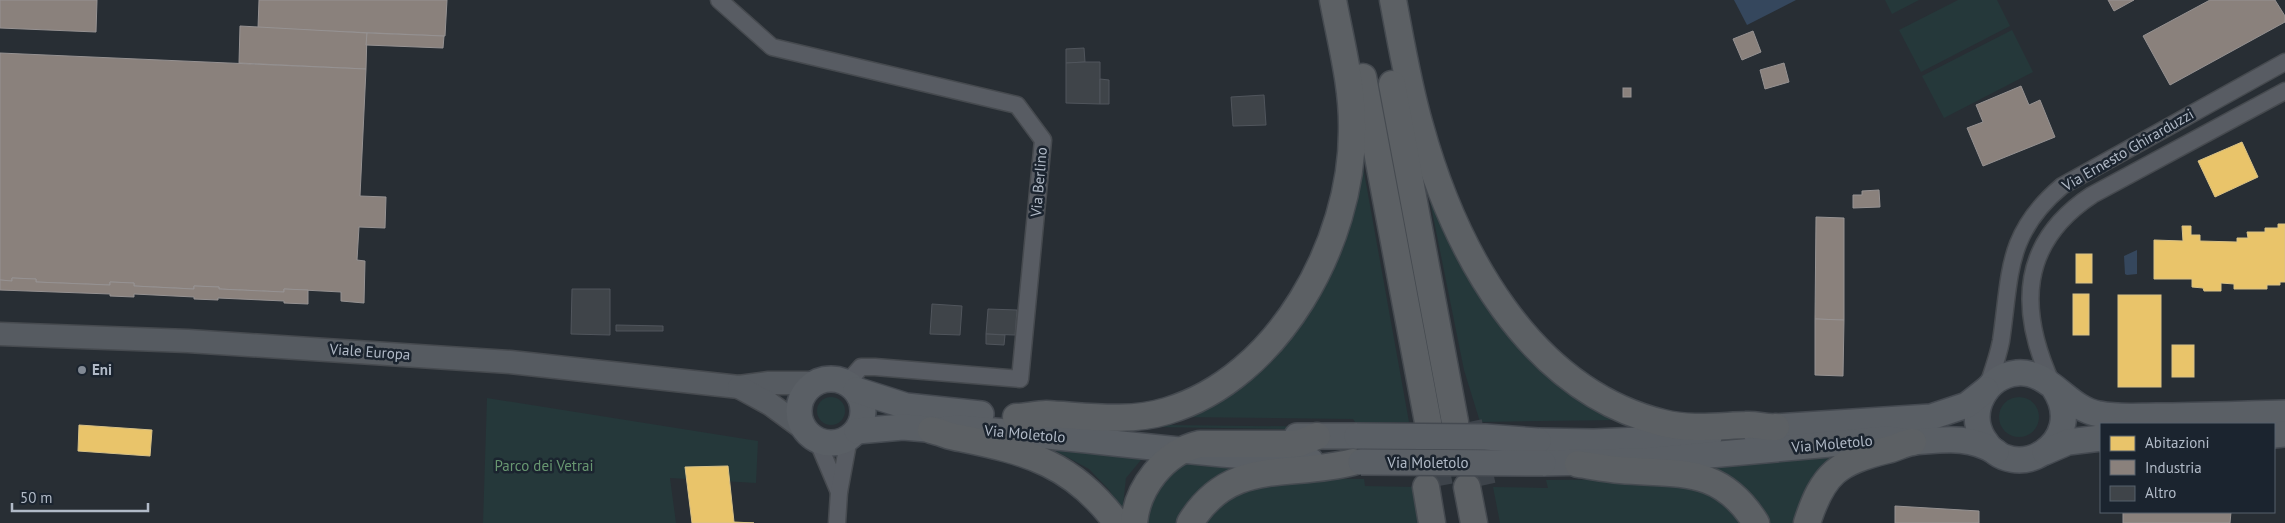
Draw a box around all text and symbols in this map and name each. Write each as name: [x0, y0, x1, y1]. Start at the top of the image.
street label: Via Ernesto Ghirarduzzi: [2058, 104, 2197, 196]
street label: Via Berlino: [1026, 146, 1051, 219]
street label: Viale Europa: [328, 339, 411, 364]
place label: Eni: [92, 360, 112, 379]
marker: Eni: [76, 364, 88, 376]
street label: Via Moletolo: [983, 420, 1066, 447]
legend: [2100, 423, 2275, 513]
street label: Via Moletolo: [1790, 430, 1873, 457]
text: Abitazioni: [2145, 433, 2209, 452]
street label: Via Moletolo: [1386, 453, 1469, 472]
park label: Parco dei Vetrai: [494, 456, 594, 475]
text: Industria: [2145, 458, 2202, 477]
scale bar: [12, 480, 149, 512]
text: Altro: [2145, 483, 2176, 502]
text: 50 m: [20, 488, 53, 507]

